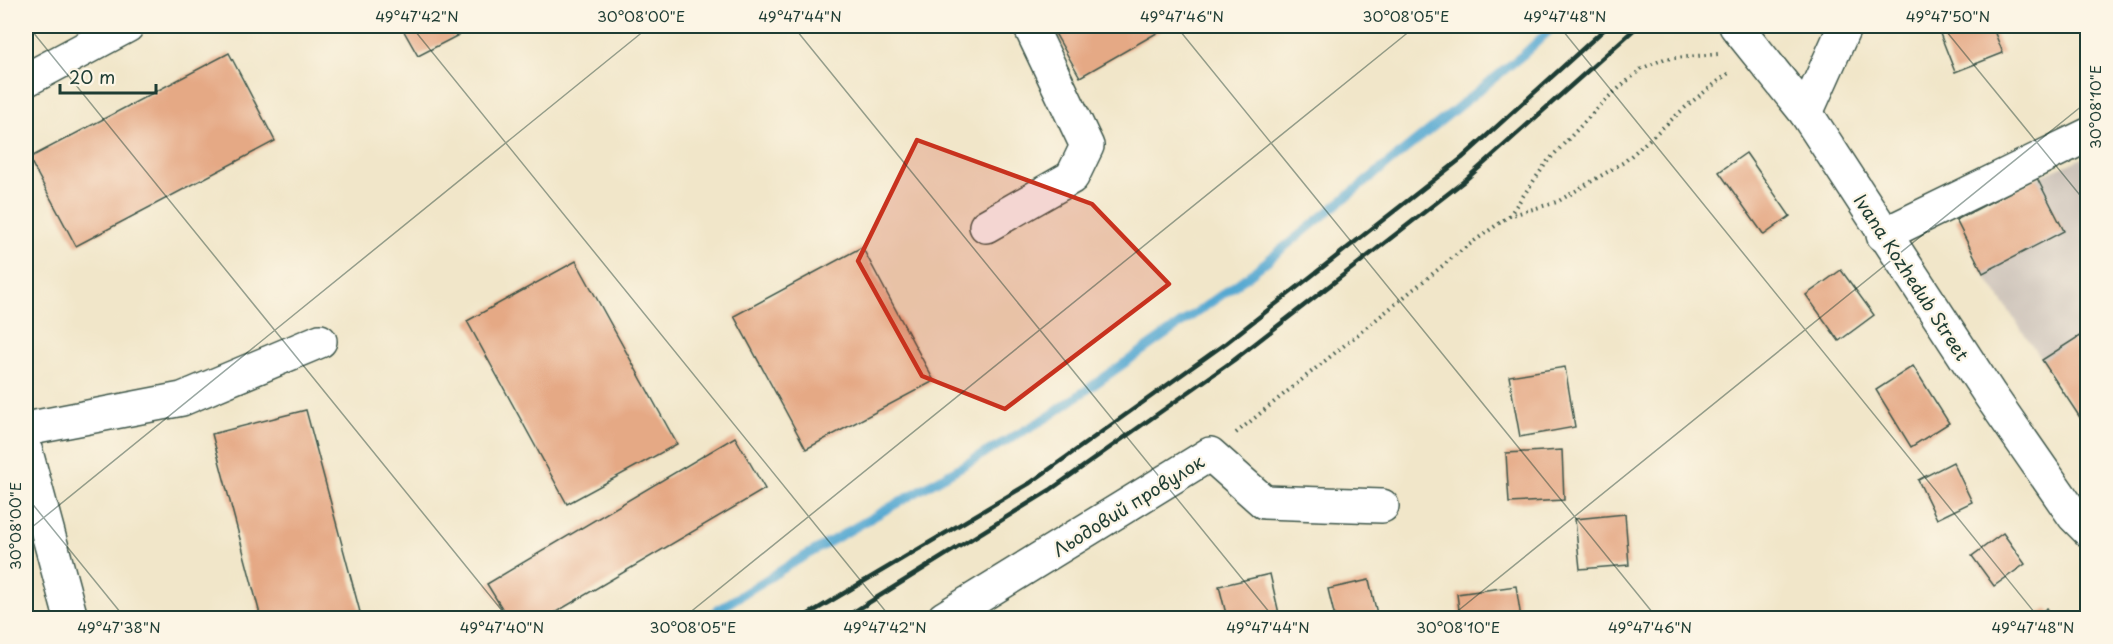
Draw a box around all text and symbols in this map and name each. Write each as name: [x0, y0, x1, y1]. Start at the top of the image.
text: 49°47'42"N: [375, 4, 459, 27]
text: 30°08'00"E: [597, 4, 685, 27]
text: 49°47'44"N: [758, 4, 842, 27]
text: 49°47'46"N: [1140, 4, 1224, 27]
text: 30°08'05"E: [1363, 4, 1449, 27]
text: 49°47'48"N: [1523, 4, 1607, 27]
text: 49°47'50"N: [1906, 4, 1990, 27]
scale bar: [60, 57, 156, 95]
text: 20 m: [69, 63, 115, 90]
text: 30°08'10"E: [2083, 65, 2106, 149]
street label: Ivana Kozhedub Street: [1848, 188, 1976, 366]
street label: Льодовий провулок: [1047, 447, 1209, 563]
text: 30°08'00"E: [3, 482, 26, 570]
text: 49°47'38"N: [77, 615, 161, 638]
text: 49°47'40"N: [460, 615, 544, 638]
text: 30°08'05"E: [650, 615, 736, 638]
text: 49°47'42"N: [843, 615, 927, 638]
text: 49°47'44"N: [1226, 615, 1310, 638]
text: 30°08'10"E: [1416, 615, 1500, 638]
text: 49°47'46"N: [1608, 615, 1692, 638]
text: 49°47'48"N: [1991, 615, 2075, 638]

